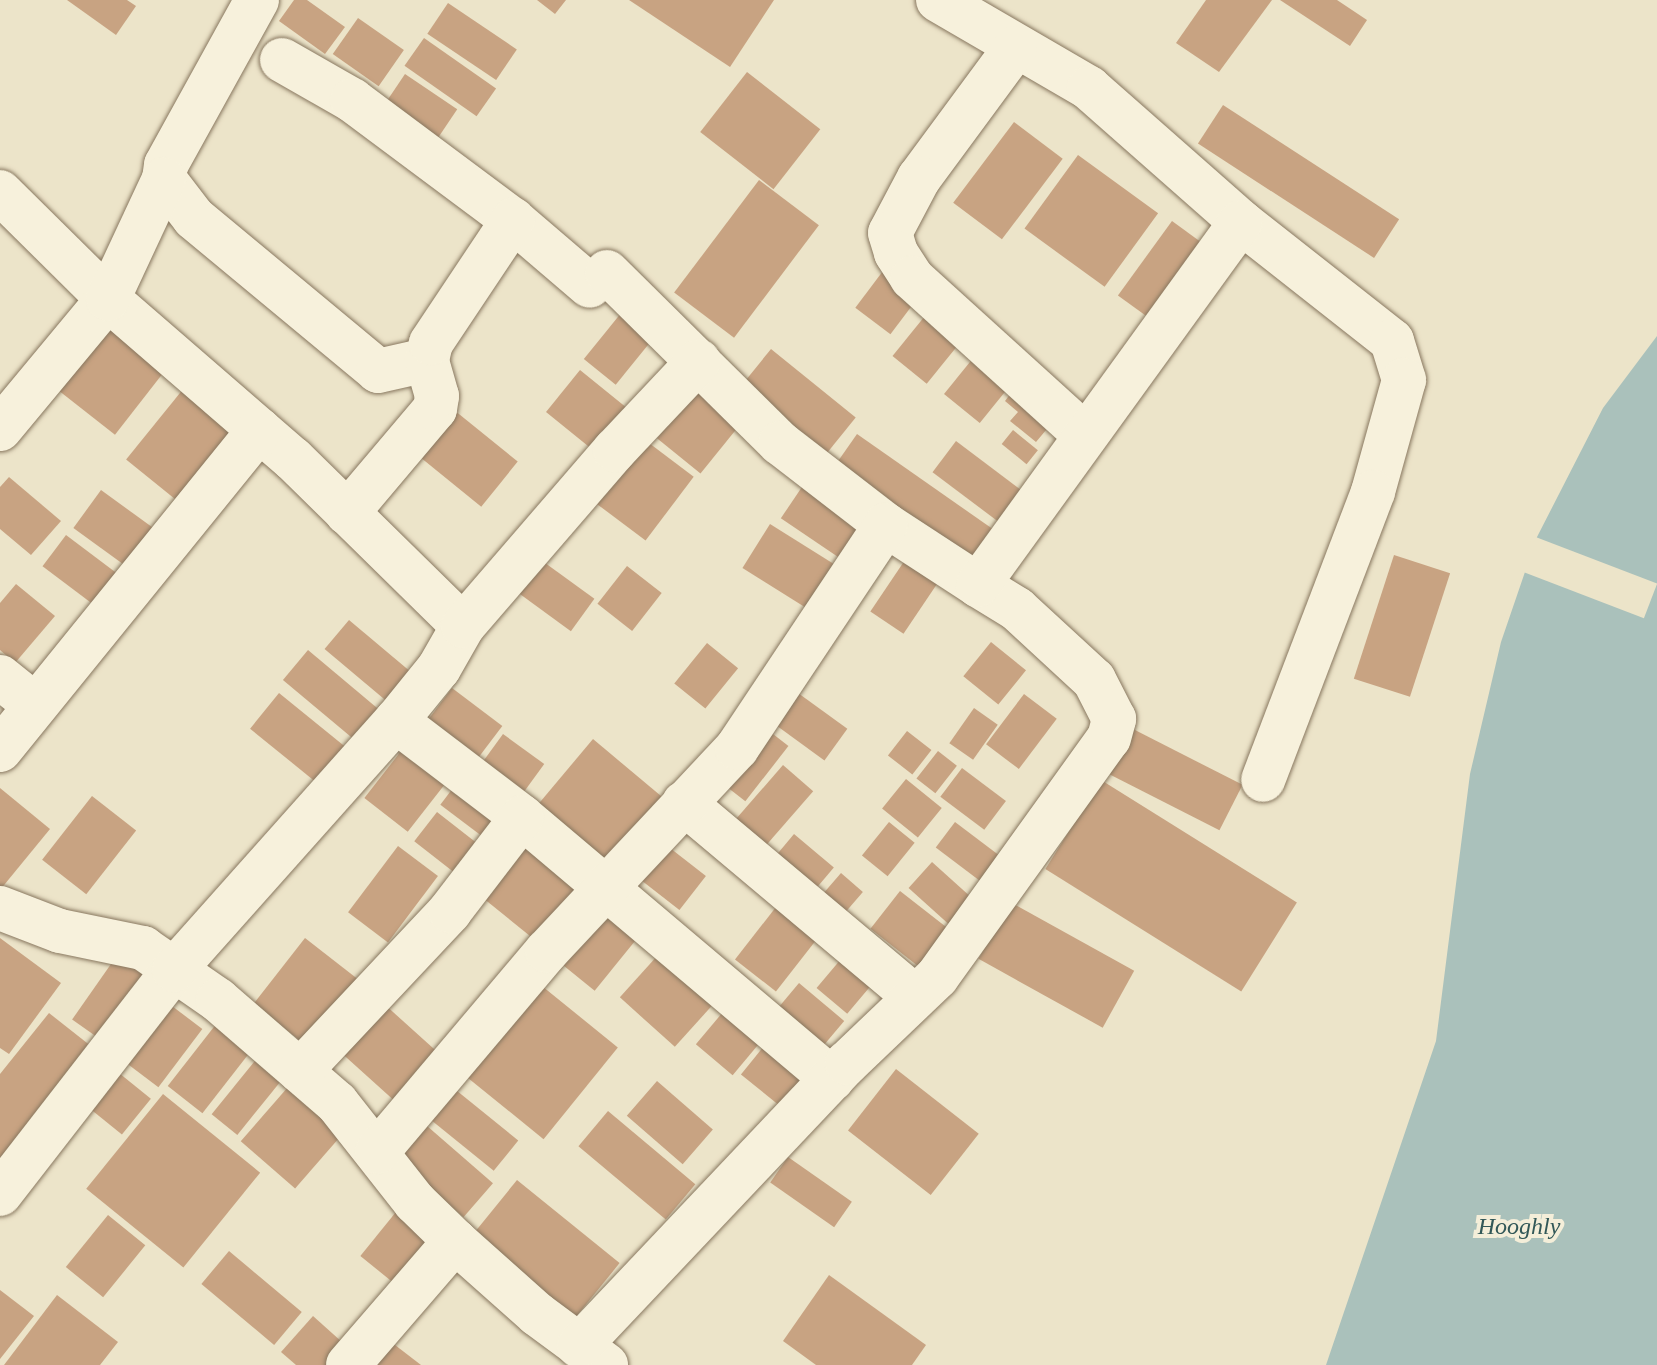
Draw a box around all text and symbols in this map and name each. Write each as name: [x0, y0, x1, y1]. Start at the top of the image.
water label: Hooghly: [1478, 1213, 1560, 1241]

